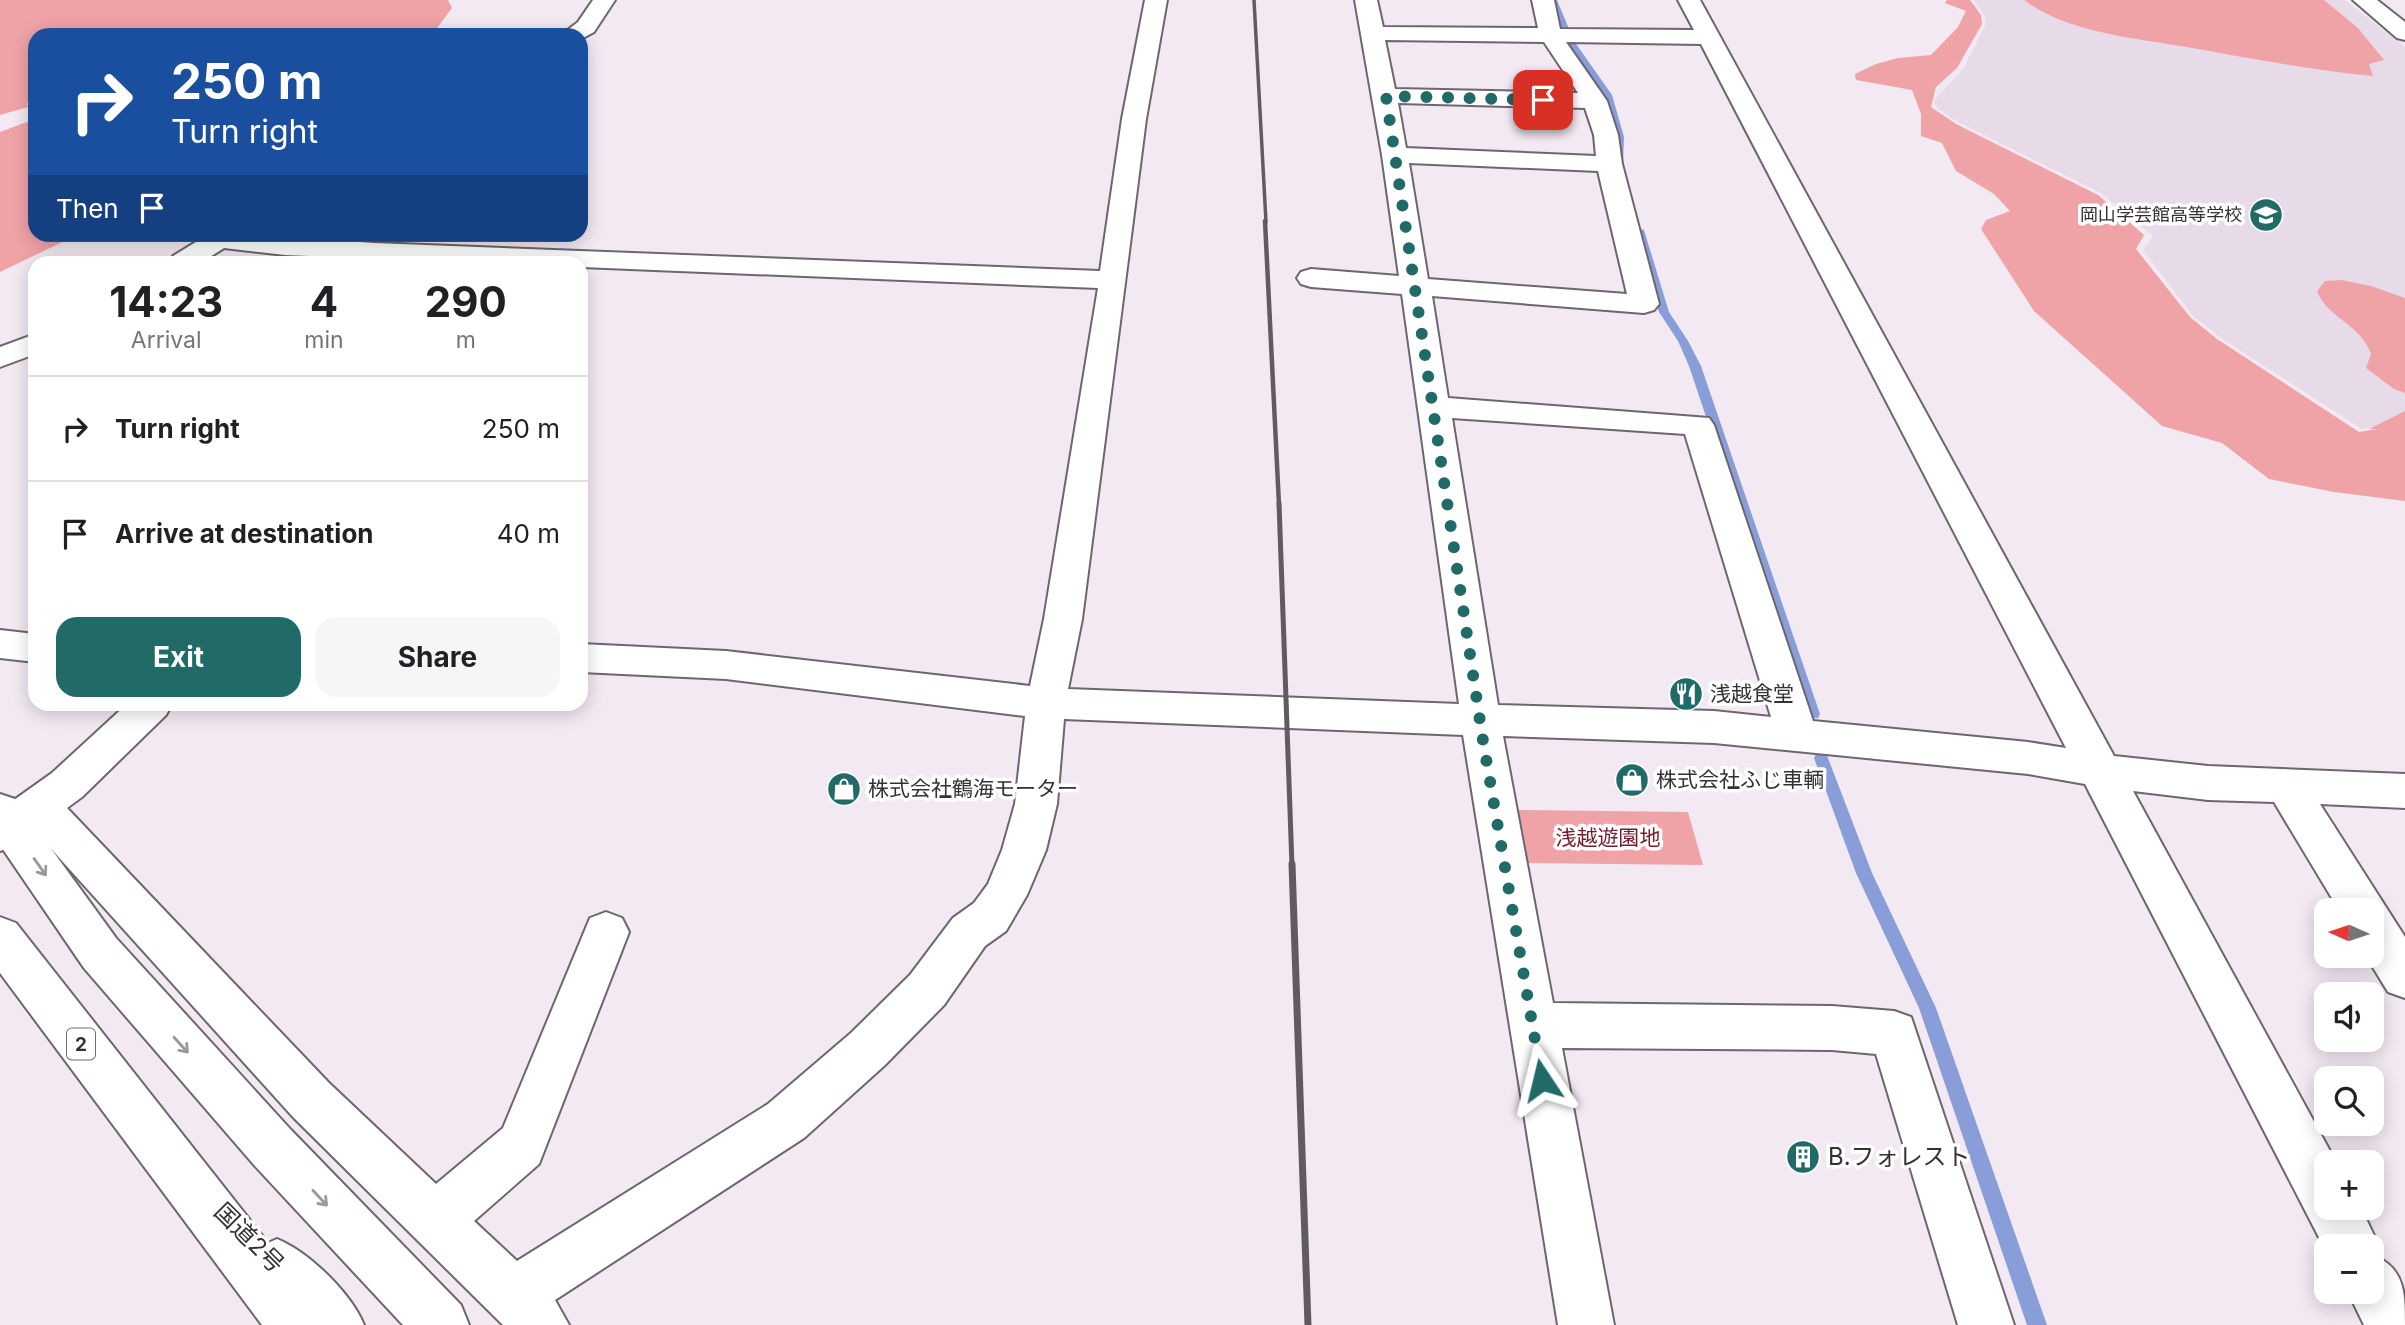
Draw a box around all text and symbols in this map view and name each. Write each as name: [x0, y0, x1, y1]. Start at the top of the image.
text: 250 m: [171, 52, 323, 111]
icon: right: [56, 56, 147, 147]
pin: [1513, 70, 1573, 130]
icon: arrive: [1524, 81, 1562, 119]
text: Turn right: [171, 112, 318, 151]
icon: arrive: [133, 189, 171, 227]
text: Then: [56, 193, 119, 224]
school or university icon: 岡山学芸館高等学校: [2247, 196, 2285, 234]
place label: 岡山学芸館高等学校: [2080, 204, 2242, 225]
text: 14:23: [109, 276, 223, 327]
text: 4: [310, 276, 338, 327]
text: 290: [425, 276, 507, 327]
text: Arrival: [131, 326, 202, 354]
text: min: [304, 326, 344, 354]
text: m: [456, 326, 476, 354]
icon: right: [56, 410, 94, 448]
text: Turn right: [115, 413, 240, 444]
text: 250 m: [482, 413, 560, 444]
icon: arrive: [56, 515, 94, 553]
text: Arrive at destination: [115, 518, 374, 549]
text: 40 m: [497, 518, 560, 549]
button: Exit: [56, 617, 301, 697]
button: Share: [315, 617, 560, 697]
restaurant icon: 浅越食堂: [1667, 675, 1705, 713]
place label: 浅越食堂: [1710, 681, 1794, 706]
shop icon: 株式会社ふじ車輌: [1613, 761, 1651, 799]
place label: 株式会社ふじ車輌: [1656, 767, 1824, 792]
shop icon: 株式会社鶴海モーター: [825, 770, 863, 808]
place label: 株式会社鶴海モーター: [868, 776, 1078, 801]
park label: 浅越遊園地: [1556, 825, 1661, 850]
one-way arrow: [33, 856, 47, 876]
north arrow: [2314, 898, 2384, 968]
map controls: [2314, 898, 2384, 1304]
button: sound: [2314, 982, 2384, 1052]
road number: 2: [67, 1028, 95, 1060]
one-way arrow: [173, 1035, 189, 1053]
position arrow: [1505, 1043, 1579, 1117]
button: search: [2314, 1066, 2384, 1136]
building icon: B.フォレスト: [1784, 1138, 1822, 1176]
place label: B.フォレスト: [1828, 1142, 1971, 1171]
button: +: [2314, 1150, 2384, 1220]
one-way arrow: [312, 1189, 329, 1206]
street label: 国道2号: [208, 1197, 290, 1279]
button: −: [2314, 1234, 2384, 1304]

